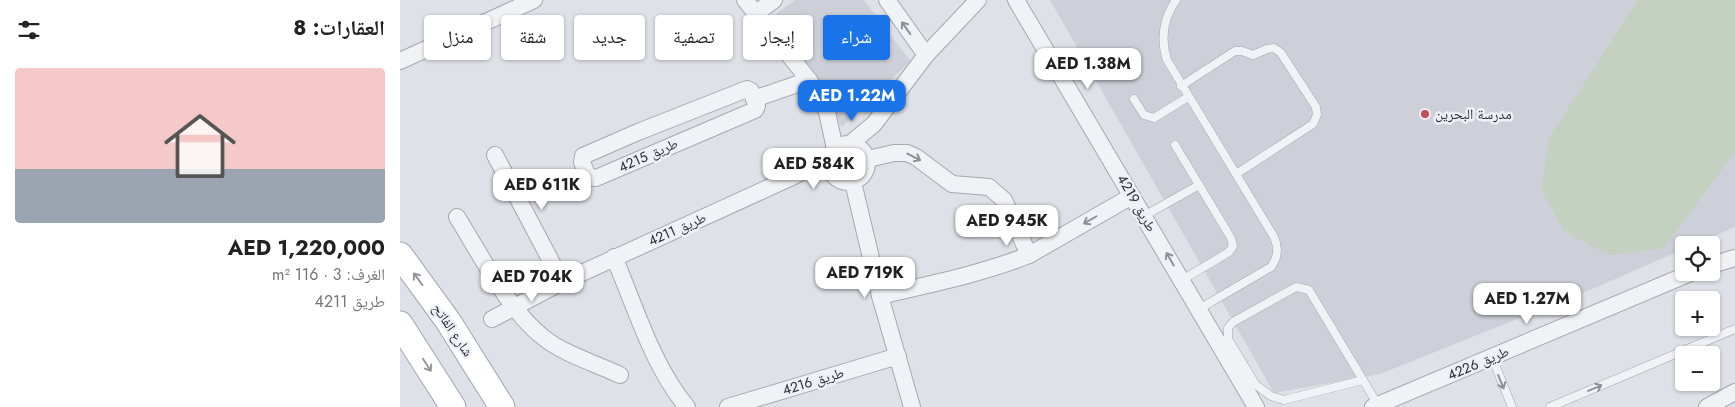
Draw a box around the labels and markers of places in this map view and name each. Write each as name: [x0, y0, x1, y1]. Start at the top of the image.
pin: AED 1.38M: [1031, 48, 1145, 90]
pin: AED 1.22M: [795, 80, 909, 122]
place label: مدرسة البحرين: [1435, 104, 1512, 124]
marker: مدرسة البحرين: [1419, 108, 1431, 120]
pin: AED 584K: [762, 148, 866, 190]
pin: AED 611K: [490, 168, 594, 211]
pin: AED 945K: [955, 204, 1059, 247]
pin: AED 719K: [813, 256, 917, 299]
pin: AED 704K: [480, 260, 584, 303]
pin: AED 1.27M: [1470, 282, 1584, 325]

